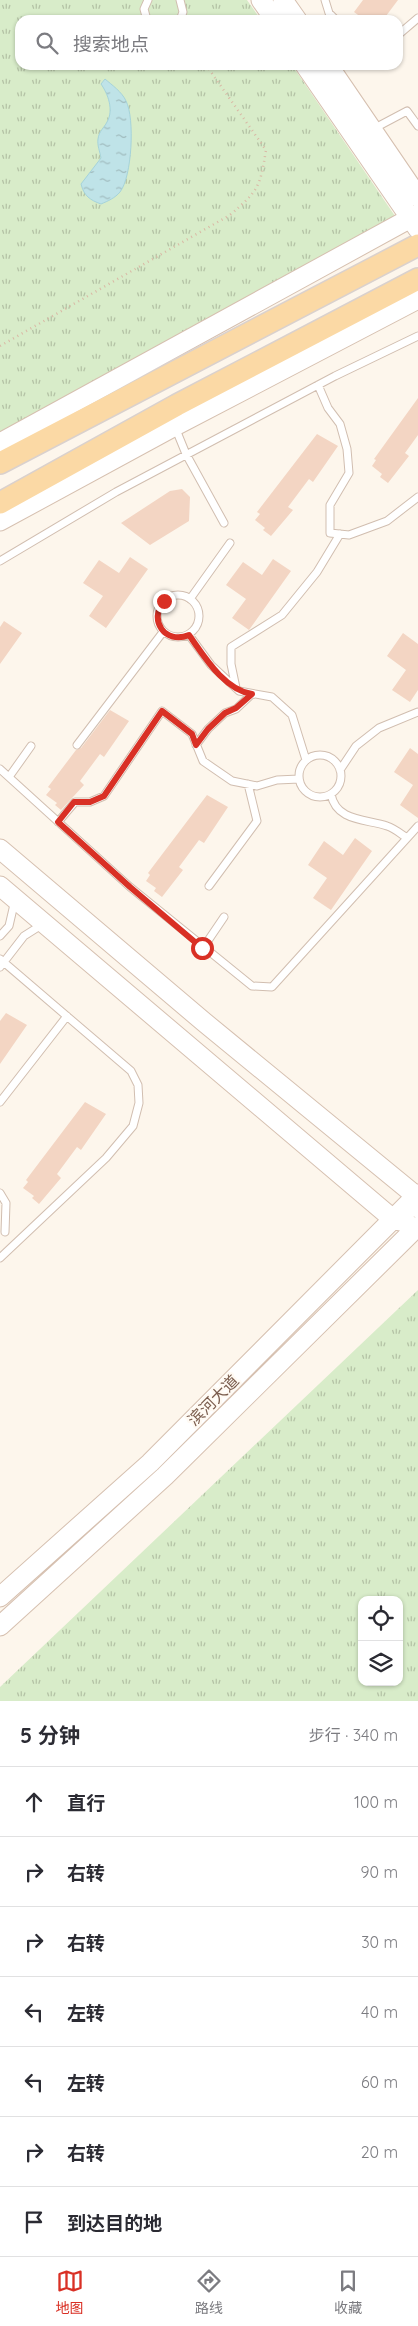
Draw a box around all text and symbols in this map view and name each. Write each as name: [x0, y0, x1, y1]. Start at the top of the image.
search box: [15, 15, 403, 70]
icon: search: [33, 29, 61, 57]
text: 搜索地点: [73, 32, 149, 56]
route end: [153, 590, 176, 613]
route start: [191, 937, 214, 960]
street label: 滨河大道: [183, 1370, 243, 1430]
map controls: [358, 1596, 403, 1686]
button: locate: [358, 1596, 403, 1641]
button: layers: [358, 1641, 403, 1686]
text: 5 分钟: [20, 1722, 80, 1748]
text: 步行 · 340 m: [309, 1725, 398, 1745]
icon: ahead: [20, 1788, 48, 1816]
text: 直行: [67, 1791, 105, 1815]
text: 100 m: [354, 1792, 398, 1812]
icon: right: [20, 1858, 48, 1886]
text: 右转: [67, 1861, 105, 1885]
text: 90 m: [361, 1862, 398, 1882]
icon: right: [20, 1928, 48, 1956]
text: 右转: [67, 1931, 105, 1955]
text: 30 m: [361, 1932, 398, 1952]
icon: left: [20, 1998, 48, 2026]
text: 左转: [67, 2001, 105, 2025]
text: 40 m: [361, 2002, 398, 2022]
icon: left: [20, 2068, 48, 2096]
text: 左转: [67, 2071, 105, 2095]
text: 60 m: [361, 2072, 398, 2092]
icon: right: [20, 2138, 48, 2166]
text: 右转: [67, 2141, 105, 2165]
text: 20 m: [361, 2142, 398, 2162]
icon: arrive: [20, 2208, 48, 2236]
text: 到达目的地: [67, 2211, 162, 2235]
tab: 地图: [56, 2267, 84, 2317]
tab: 路线: [195, 2267, 223, 2317]
tab: 收藏: [334, 2267, 362, 2317]

